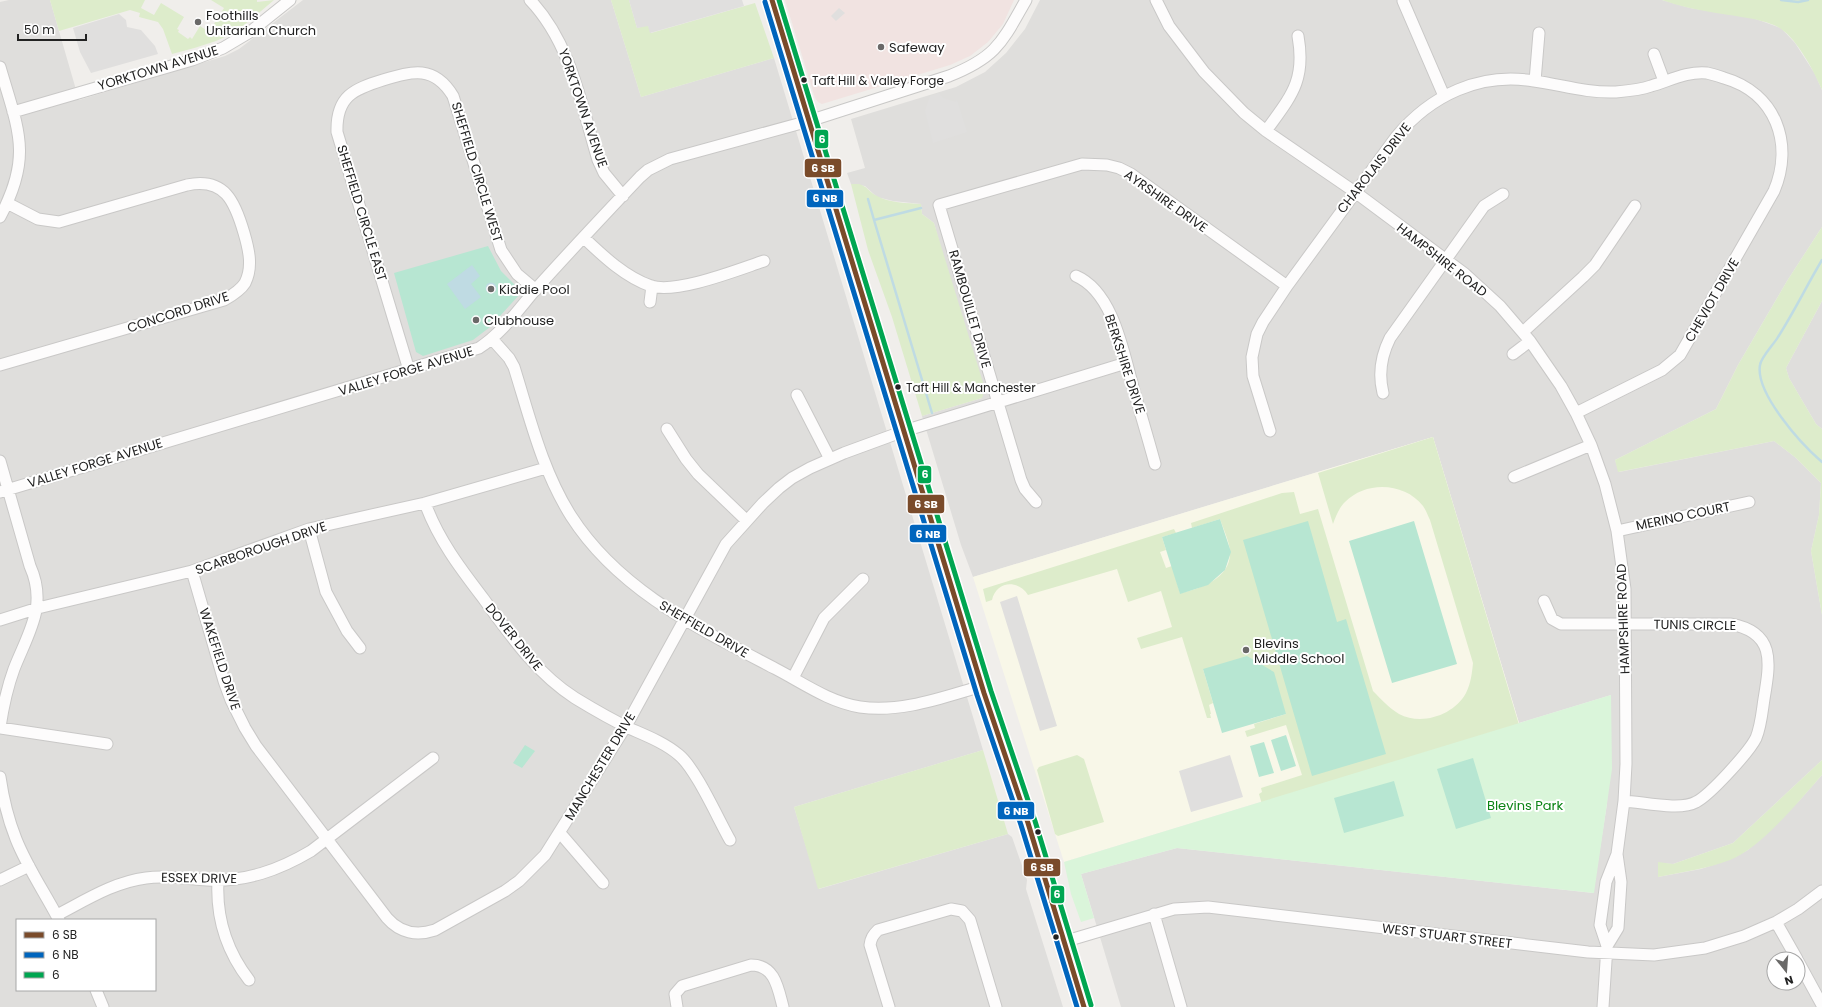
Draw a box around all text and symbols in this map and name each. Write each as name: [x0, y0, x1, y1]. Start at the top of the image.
place label: Foothills Unitarian Church: [206, 6, 316, 40]
scale bar: [18, 16, 86, 42]
marker: Foothills Unitarian Church: [193, 17, 203, 27]
text: 50 m: [24, 21, 55, 38]
place label: Safeway: [889, 38, 945, 57]
street label: YORKTOWN AVENUE: [96, 41, 220, 95]
marker: Safeway: [876, 42, 886, 52]
street label: YORKTOWN AVENUE: [554, 46, 612, 170]
place label: Taft Hill & Valley Forge: [812, 72, 944, 89]
marker: Taft Hill & Valley Forge: [799, 75, 809, 85]
street label: SHEFFIELD CIRCLE WEST: [447, 100, 507, 244]
street label: CHAROLAIS DRIVE: [1333, 119, 1415, 217]
line badge: 6: [814, 129, 829, 149]
text: 6: [818, 131, 826, 147]
street label: SHEFFIELD CIRCLE EAST: [332, 143, 392, 283]
line badge: 6 SB: [804, 158, 842, 178]
text: 6 SB: [811, 160, 835, 176]
street label: AYRSHIRE DRIVE: [1120, 165, 1212, 237]
line badge: 6 NB: [806, 189, 844, 208]
text: 6 NB: [813, 190, 837, 206]
street label: HAMPSHIRE ROAD: [1393, 219, 1491, 301]
street label: RAMBOUILLET DRIVE: [944, 248, 996, 370]
street label: CHEVIOT DRIVE: [1680, 254, 1744, 346]
place label: Kiddie Pool: [499, 280, 570, 299]
marker: Kiddie Pool: [486, 284, 496, 294]
street label: CONCORD DRIVE: [125, 287, 231, 337]
place label: Clubhouse: [484, 311, 554, 330]
street label: BERKSHIRE DRIVE: [1100, 312, 1150, 416]
marker: Clubhouse: [471, 315, 481, 325]
street label: VALLEY FORGE AVENUE: [336, 341, 476, 401]
place label: Taft Hill & Manchester: [906, 379, 1036, 396]
marker: Taft Hill & Manchester: [893, 382, 903, 392]
street label: VALLEY FORGE AVENUE: [25, 433, 165, 493]
line badge: 6: [917, 465, 932, 484]
text: 6: [921, 466, 929, 482]
line badge: 6 SB: [907, 494, 945, 514]
text: 6 SB: [914, 496, 938, 512]
street label: MERINO COURT: [1634, 497, 1732, 535]
street label: SCARBOROUGH DRIVE: [193, 517, 329, 579]
line badge: 6 NB: [909, 524, 947, 543]
text: 6 NB: [916, 526, 940, 542]
street label: HAMPSHIRE ROAD: [1612, 563, 1634, 675]
street label: SHEFFIELD DRIVE: [656, 596, 752, 662]
street label: DOVER DRIVE: [481, 599, 547, 675]
street label: WAKEFIELD DRIVE: [195, 605, 245, 713]
street label: TUNIS CIRCLE: [1653, 615, 1737, 635]
place label: Blevins Middle School: [1254, 634, 1344, 668]
marker: Blevins Middle School: [1241, 645, 1251, 655]
street label: MANCHESTER DRIVE: [560, 708, 640, 824]
park label: Blevins Park: [1487, 796, 1563, 815]
line badge: 6 NB: [997, 801, 1035, 820]
text: 6 NB: [1004, 803, 1028, 819]
unlabelled marker: [1033, 827, 1043, 837]
line badge: 6 SB: [1023, 858, 1061, 877]
text: 6 SB: [1030, 859, 1054, 875]
street label: ESSEX DRIVE: [161, 868, 237, 888]
line badge: 6: [1050, 885, 1065, 904]
text: 6: [1053, 886, 1061, 902]
legend: [16, 919, 156, 991]
street label: WEST STUART STREET: [1381, 919, 1513, 953]
text: 6 SB: [52, 926, 77, 943]
unlabelled marker: [1051, 932, 1061, 942]
text: 6 NB: [52, 946, 79, 963]
north arrow: [1766, 951, 1806, 991]
text: 6: [52, 966, 60, 983]
text: N: [1783, 972, 1795, 989]

